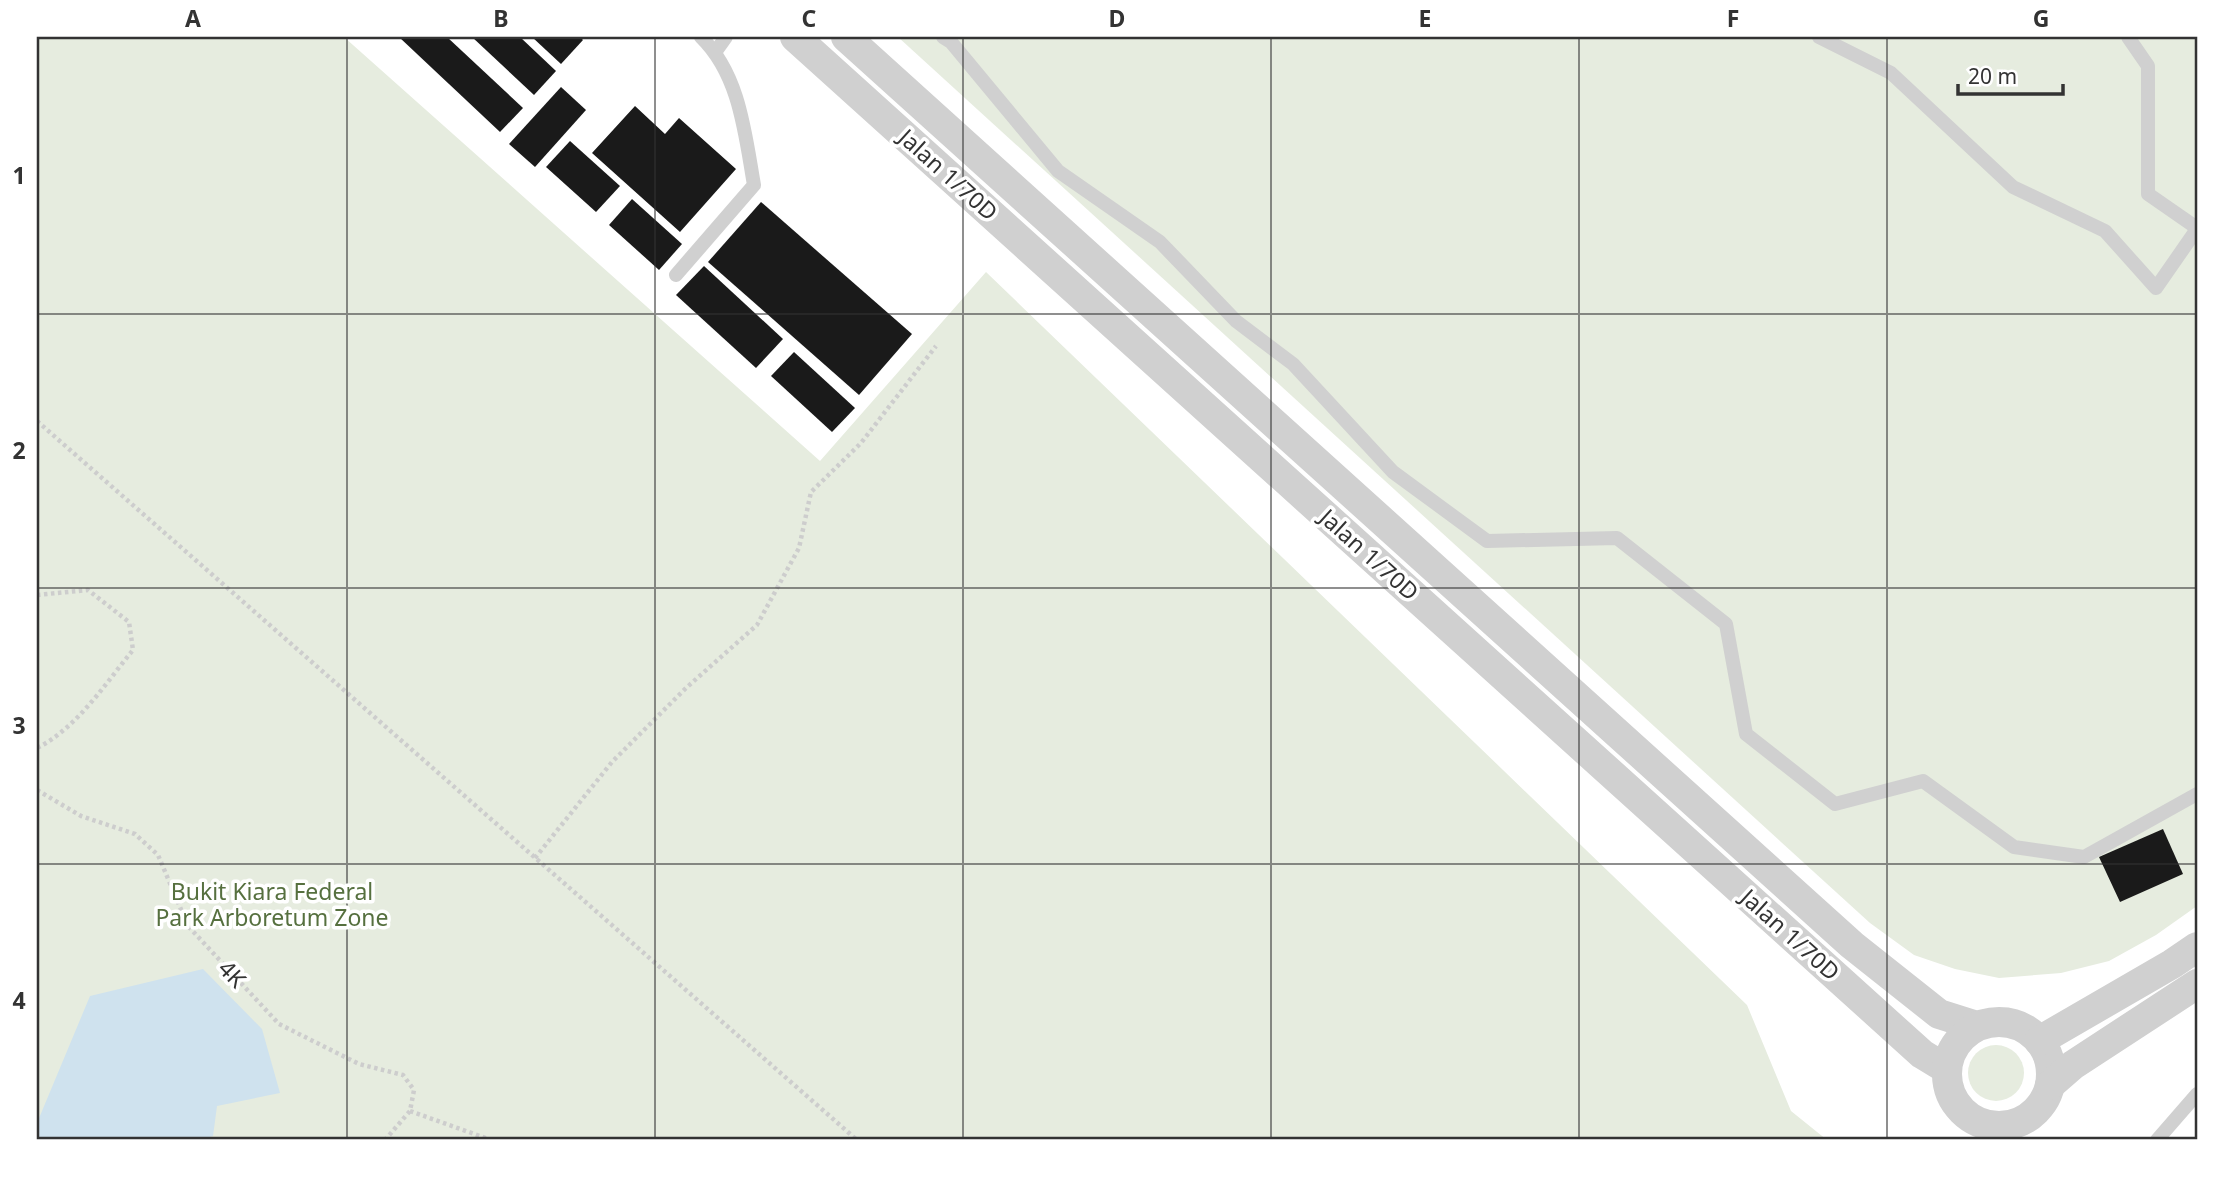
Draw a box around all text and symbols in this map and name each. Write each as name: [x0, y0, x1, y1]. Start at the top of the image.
text: A: [185, 2, 201, 34]
text: B: [493, 2, 509, 34]
text: C: [802, 2, 817, 34]
text: D: [1109, 2, 1125, 34]
text: E: [1419, 2, 1431, 34]
text: F: [1727, 2, 1739, 34]
text: G: [2033, 2, 2049, 34]
scale bar: [1958, 52, 2062, 96]
text: 20 m: [1968, 62, 2017, 90]
street label: Jalan 1/70D: [891, 120, 1005, 227]
text: 1: [12, 159, 26, 191]
text: 2: [12, 434, 26, 466]
street label: Jalan 1/70D: [1312, 500, 1426, 607]
text: 3: [12, 709, 26, 741]
park label: Bukit Kiara Federal Park Arboretum Zone: [155, 875, 389, 933]
street label: Jalan 1/70D: [1733, 880, 1847, 987]
street label: 4K: [212, 952, 254, 995]
text: 4: [12, 984, 26, 1016]

